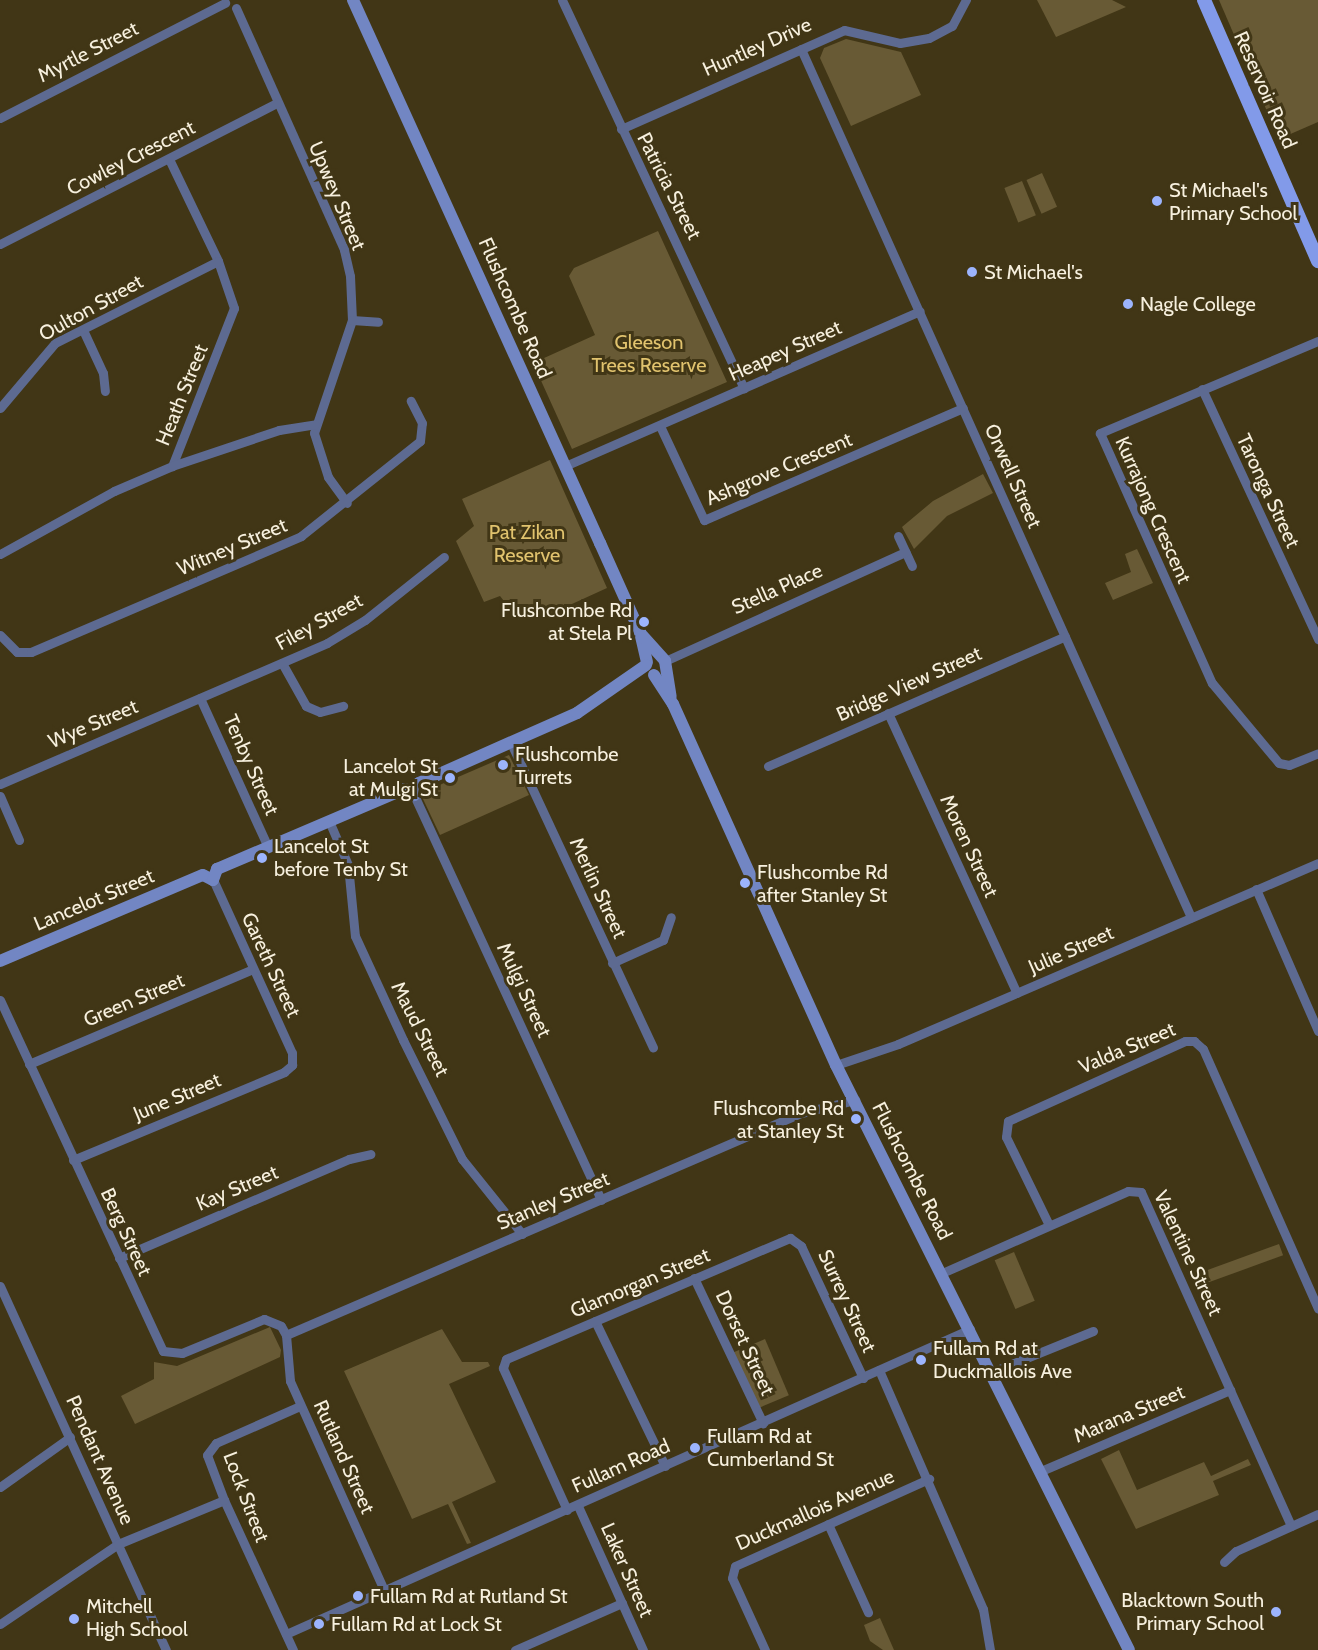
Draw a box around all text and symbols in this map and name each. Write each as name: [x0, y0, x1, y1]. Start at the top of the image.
street label: Huntley Drive: [699, 12, 815, 82]
street label: Myrtle Street: [34, 16, 142, 88]
street label: Reservoir Road: [1228, 28, 1302, 152]
street label: Cowley Crescent: [63, 115, 199, 201]
street label: Patricia Street: [632, 129, 706, 243]
street label: Upwey Street: [303, 138, 371, 254]
place label: St Michael's Primary School: [1169, 178, 1297, 225]
marker: St Michael's Primary School: [1150, 194, 1164, 208]
street label: Flushcombe Road: [473, 234, 557, 382]
place label: St Michael's: [984, 260, 1083, 284]
marker: St Michael's: [965, 265, 979, 279]
street label: Oulton Street: [35, 270, 147, 346]
place label: Nagle College: [1140, 292, 1256, 316]
marker: Nagle College: [1121, 297, 1135, 311]
street label: Heapey Street: [725, 315, 845, 387]
park label: Gleeson Trees Reserve: [592, 330, 706, 377]
street label: Heath Street: [151, 341, 213, 449]
street label: Orwell Street: [979, 420, 1047, 532]
street label: Ashgrove Crescent: [702, 427, 856, 511]
street label: Taronga Street: [1231, 430, 1305, 552]
street label: Kurrajong Crescent: [1110, 433, 1196, 587]
street label: Witney Street: [173, 513, 291, 581]
park label: Pat Zikan Reserve: [489, 521, 565, 568]
street label: Stella Place: [728, 558, 826, 620]
street label: Filey Street: [271, 588, 367, 656]
place label: Flushcombe Rd at Stela Pl: [501, 598, 632, 645]
marker: Flushcombe Rd at Stela Pl: [637, 615, 651, 629]
street label: Bridge View Street: [833, 641, 985, 727]
street label: Wye Street: [45, 694, 141, 754]
street label: Tenby Street: [218, 711, 284, 819]
place label: Flushcombe Turrets: [515, 742, 619, 789]
place label: Lancelot St at Mulgi St: [343, 754, 438, 801]
marker: Flushcombe Turrets: [496, 758, 510, 772]
marker: Lancelot St at Mulgi St: [443, 771, 457, 785]
street label: Moren Street: [935, 791, 1003, 901]
place label: Lancelot St before Tenby St: [274, 834, 408, 881]
street label: Merlin Street: [564, 834, 632, 942]
marker: Lancelot St before Tenby St: [255, 851, 269, 865]
place label: Flushcombe Rd after Stanley St: [757, 860, 888, 907]
street label: Lancelot Street: [30, 864, 158, 936]
marker: Flushcombe Rd after Stanley St: [738, 876, 752, 890]
street label: Gareth Street: [236, 909, 306, 1021]
street label: Julie Street: [1025, 921, 1117, 979]
street label: Mulgi Street: [492, 939, 556, 1041]
street label: Green Street: [80, 968, 188, 1032]
street label: Maud Street: [386, 978, 454, 1080]
street label: Valda Street: [1075, 1017, 1179, 1079]
street label: June Street: [130, 1068, 224, 1126]
place label: Flushcombe Rd at Stanley St: [713, 1096, 844, 1143]
street label: Flushcombe Road: [867, 1098, 957, 1244]
marker: Flushcombe Rd at Stanley St: [849, 1112, 863, 1126]
street label: Kay Street: [192, 1160, 282, 1216]
street label: Stanley Street: [493, 1167, 613, 1235]
street label: Berg Street: [95, 1184, 157, 1280]
street label: Valentine Street: [1149, 1187, 1227, 1319]
street label: Glamorgan Street: [567, 1243, 713, 1323]
street label: Surrey Street: [813, 1246, 881, 1356]
street label: Dorset Street: [710, 1287, 780, 1399]
place label: Fullam Rd at Duckmallois Ave: [933, 1336, 1072, 1383]
marker: Fullam Rd at Duckmallois Ave: [914, 1353, 928, 1367]
street label: Marana Street: [1070, 1380, 1188, 1448]
street label: Pendant Avenue: [61, 1392, 139, 1528]
street label: Rutland Street: [308, 1397, 380, 1517]
place label: Fullam Rd at Cumberland St: [707, 1424, 834, 1471]
street label: Fullam Road: [568, 1434, 674, 1498]
marker: Fullam Rd at Cumberland St: [688, 1441, 702, 1455]
street label: Lock Street: [218, 1448, 274, 1546]
street label: Duckmallois Avenue: [732, 1464, 898, 1556]
street label: Laker Street: [596, 1519, 658, 1621]
place label: Fullam Rd at Rutland St: [370, 1584, 567, 1608]
place label: Blacktown South Primary School: [1121, 1588, 1264, 1635]
marker: Fullam Rd at Rutland St: [351, 1589, 365, 1603]
place label: Mitchell High School: [86, 1595, 188, 1642]
marker: Blacktown South Primary School: [1269, 1605, 1283, 1619]
marker: Mitchell High School: [67, 1612, 81, 1626]
place label: Fullam Rd at Lock St: [331, 1612, 502, 1636]
marker: Fullam Rd at Lock St: [312, 1617, 326, 1631]

